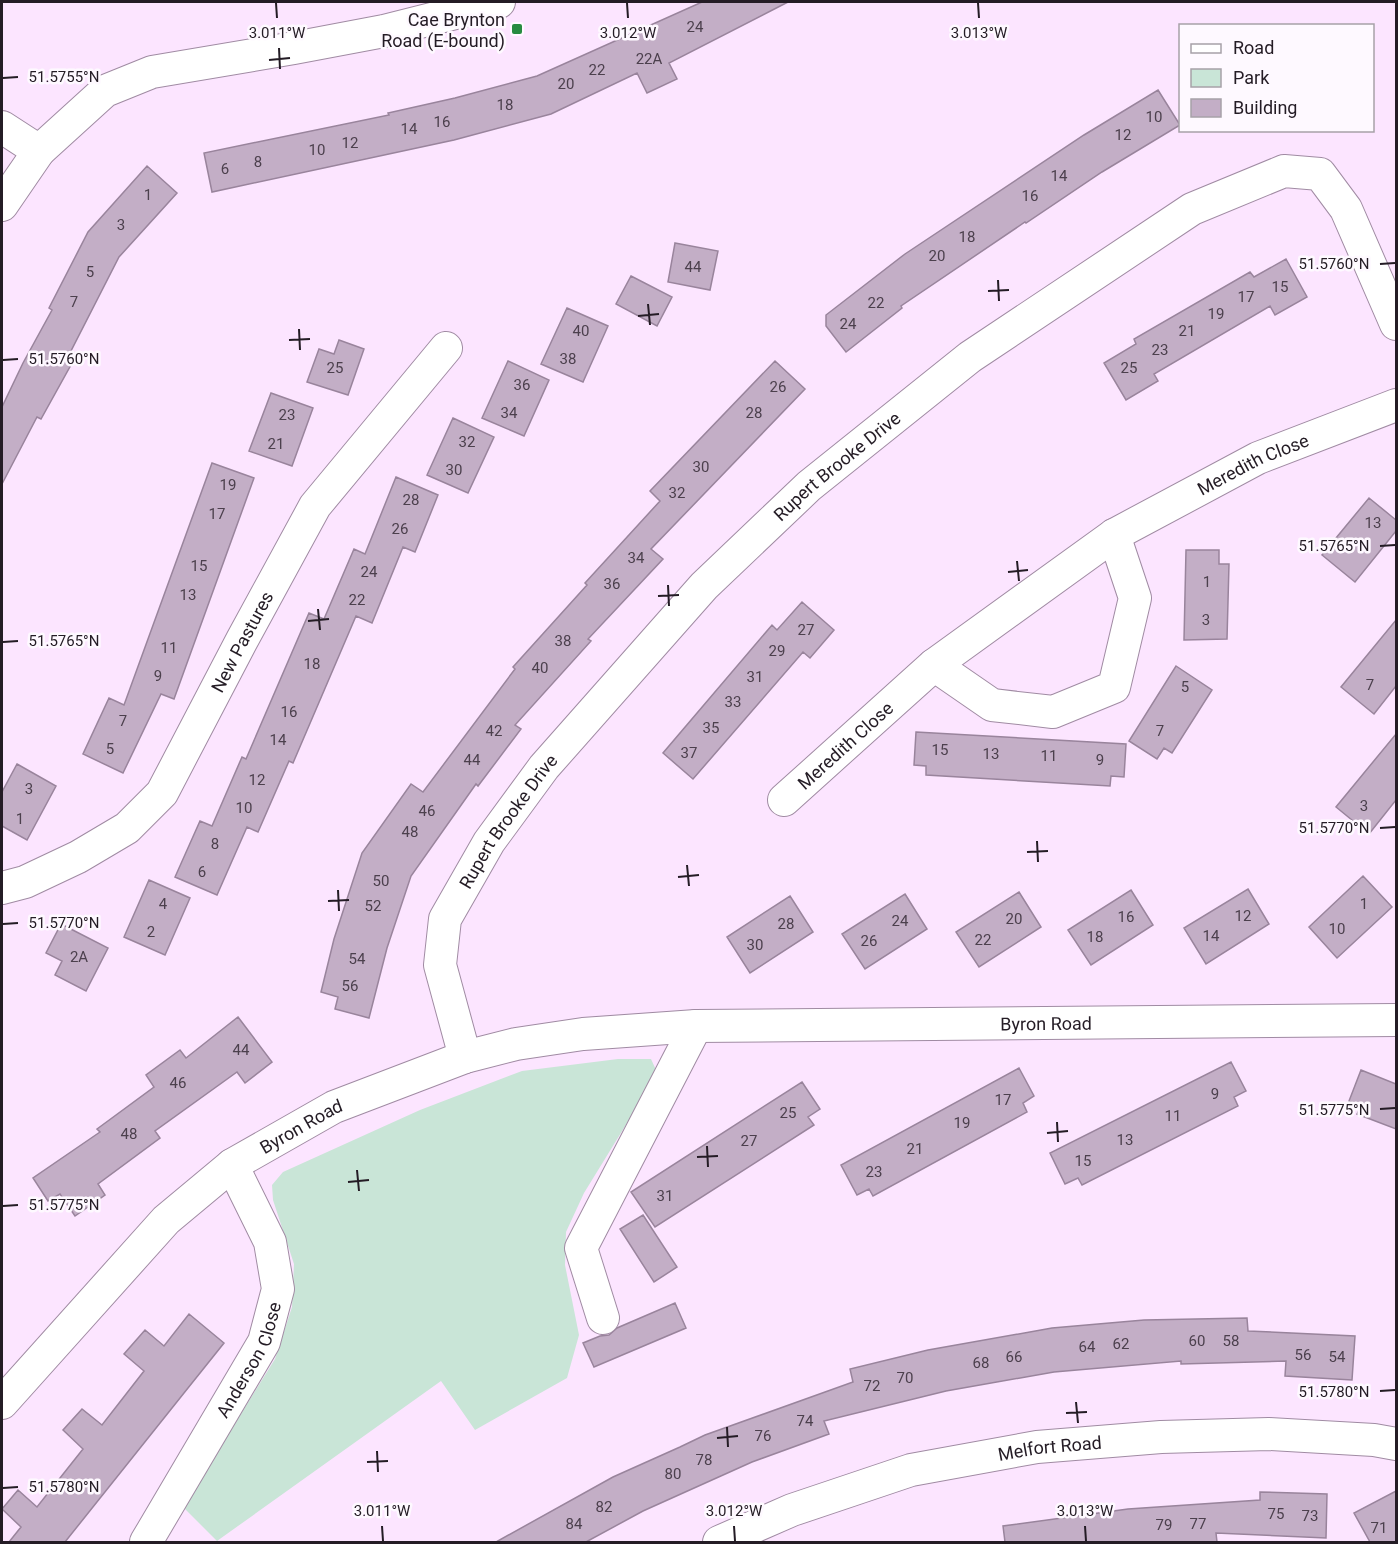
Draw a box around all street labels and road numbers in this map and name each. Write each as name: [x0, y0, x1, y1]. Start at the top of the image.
street label: Rupert Brooke Drive: [769, 407, 904, 525]
street label: Meredith Close: [1193, 429, 1311, 499]
street label: New Pastures: [206, 587, 277, 695]
street label: Meredith Close: [793, 697, 897, 793]
street label: Rupert Brooke Drive: [454, 750, 561, 892]
street label: Byron Road: [1000, 1012, 1092, 1034]
street label: Byron Road: [256, 1094, 345, 1158]
street label: Anderson Close: [211, 1300, 285, 1421]
street label: Melfort Road: [996, 1431, 1103, 1464]

